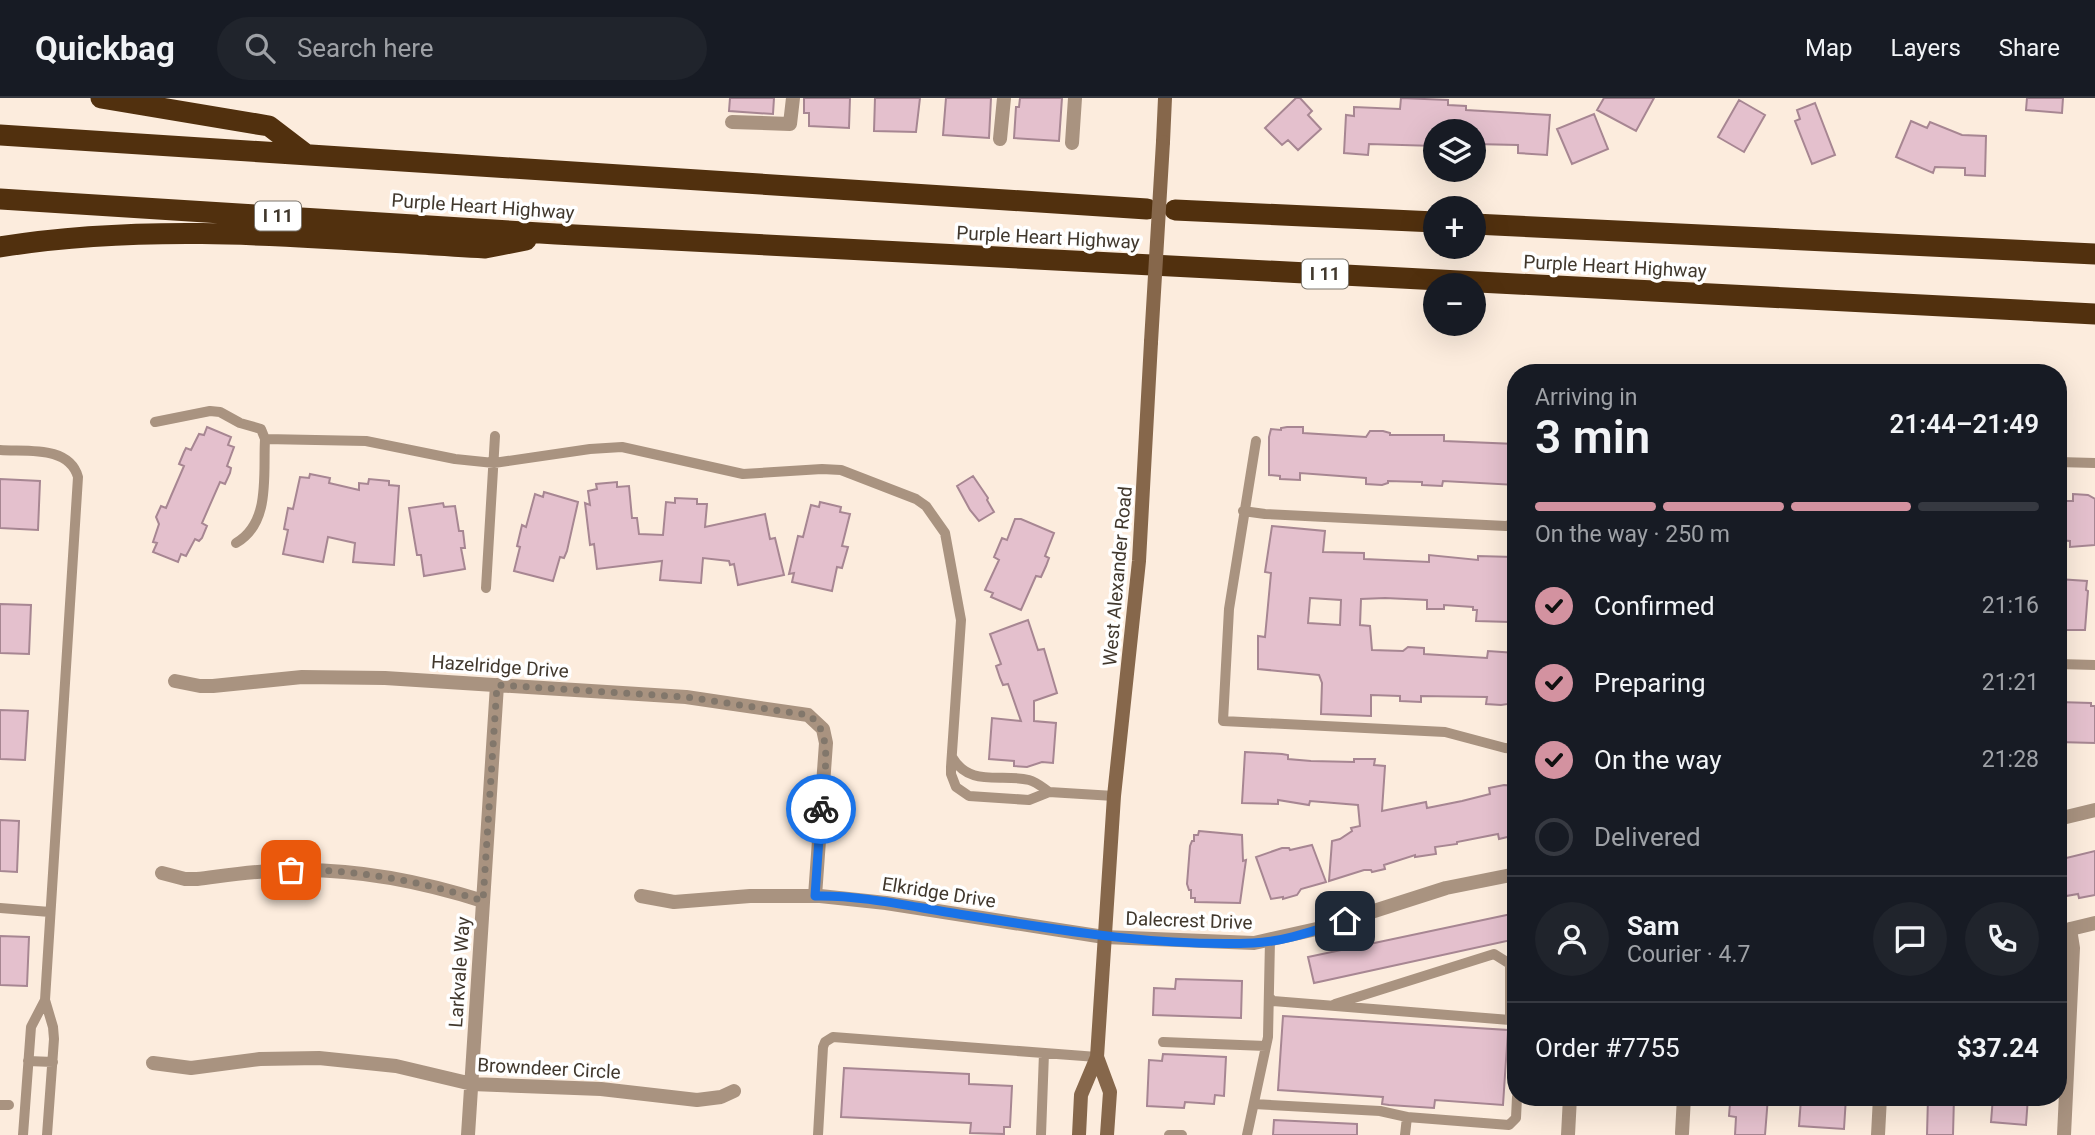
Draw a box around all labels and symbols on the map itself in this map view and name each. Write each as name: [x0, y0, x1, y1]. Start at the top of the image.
street label: Purple Heart Highway: [391, 189, 575, 224]
road number: I 11: [255, 202, 301, 230]
street label: Purple Heart Highway: [956, 221, 1140, 254]
street label: Purple Heart Highway: [1523, 250, 1707, 283]
road number: I 11: [1302, 260, 1348, 288]
street label: West Alexander Road: [1098, 485, 1137, 667]
street label: Hazelridge Drive: [430, 650, 569, 683]
courier: [786, 774, 856, 844]
pin: [261, 840, 321, 900]
street label: Elkridge Drive: [880, 872, 997, 913]
pin: [1315, 891, 1375, 951]
street label: Dalecrest Drive: [1125, 907, 1253, 934]
street label: Larkvale Way: [444, 916, 475, 1028]
street label: Browndeer Circle: [477, 1053, 621, 1084]

